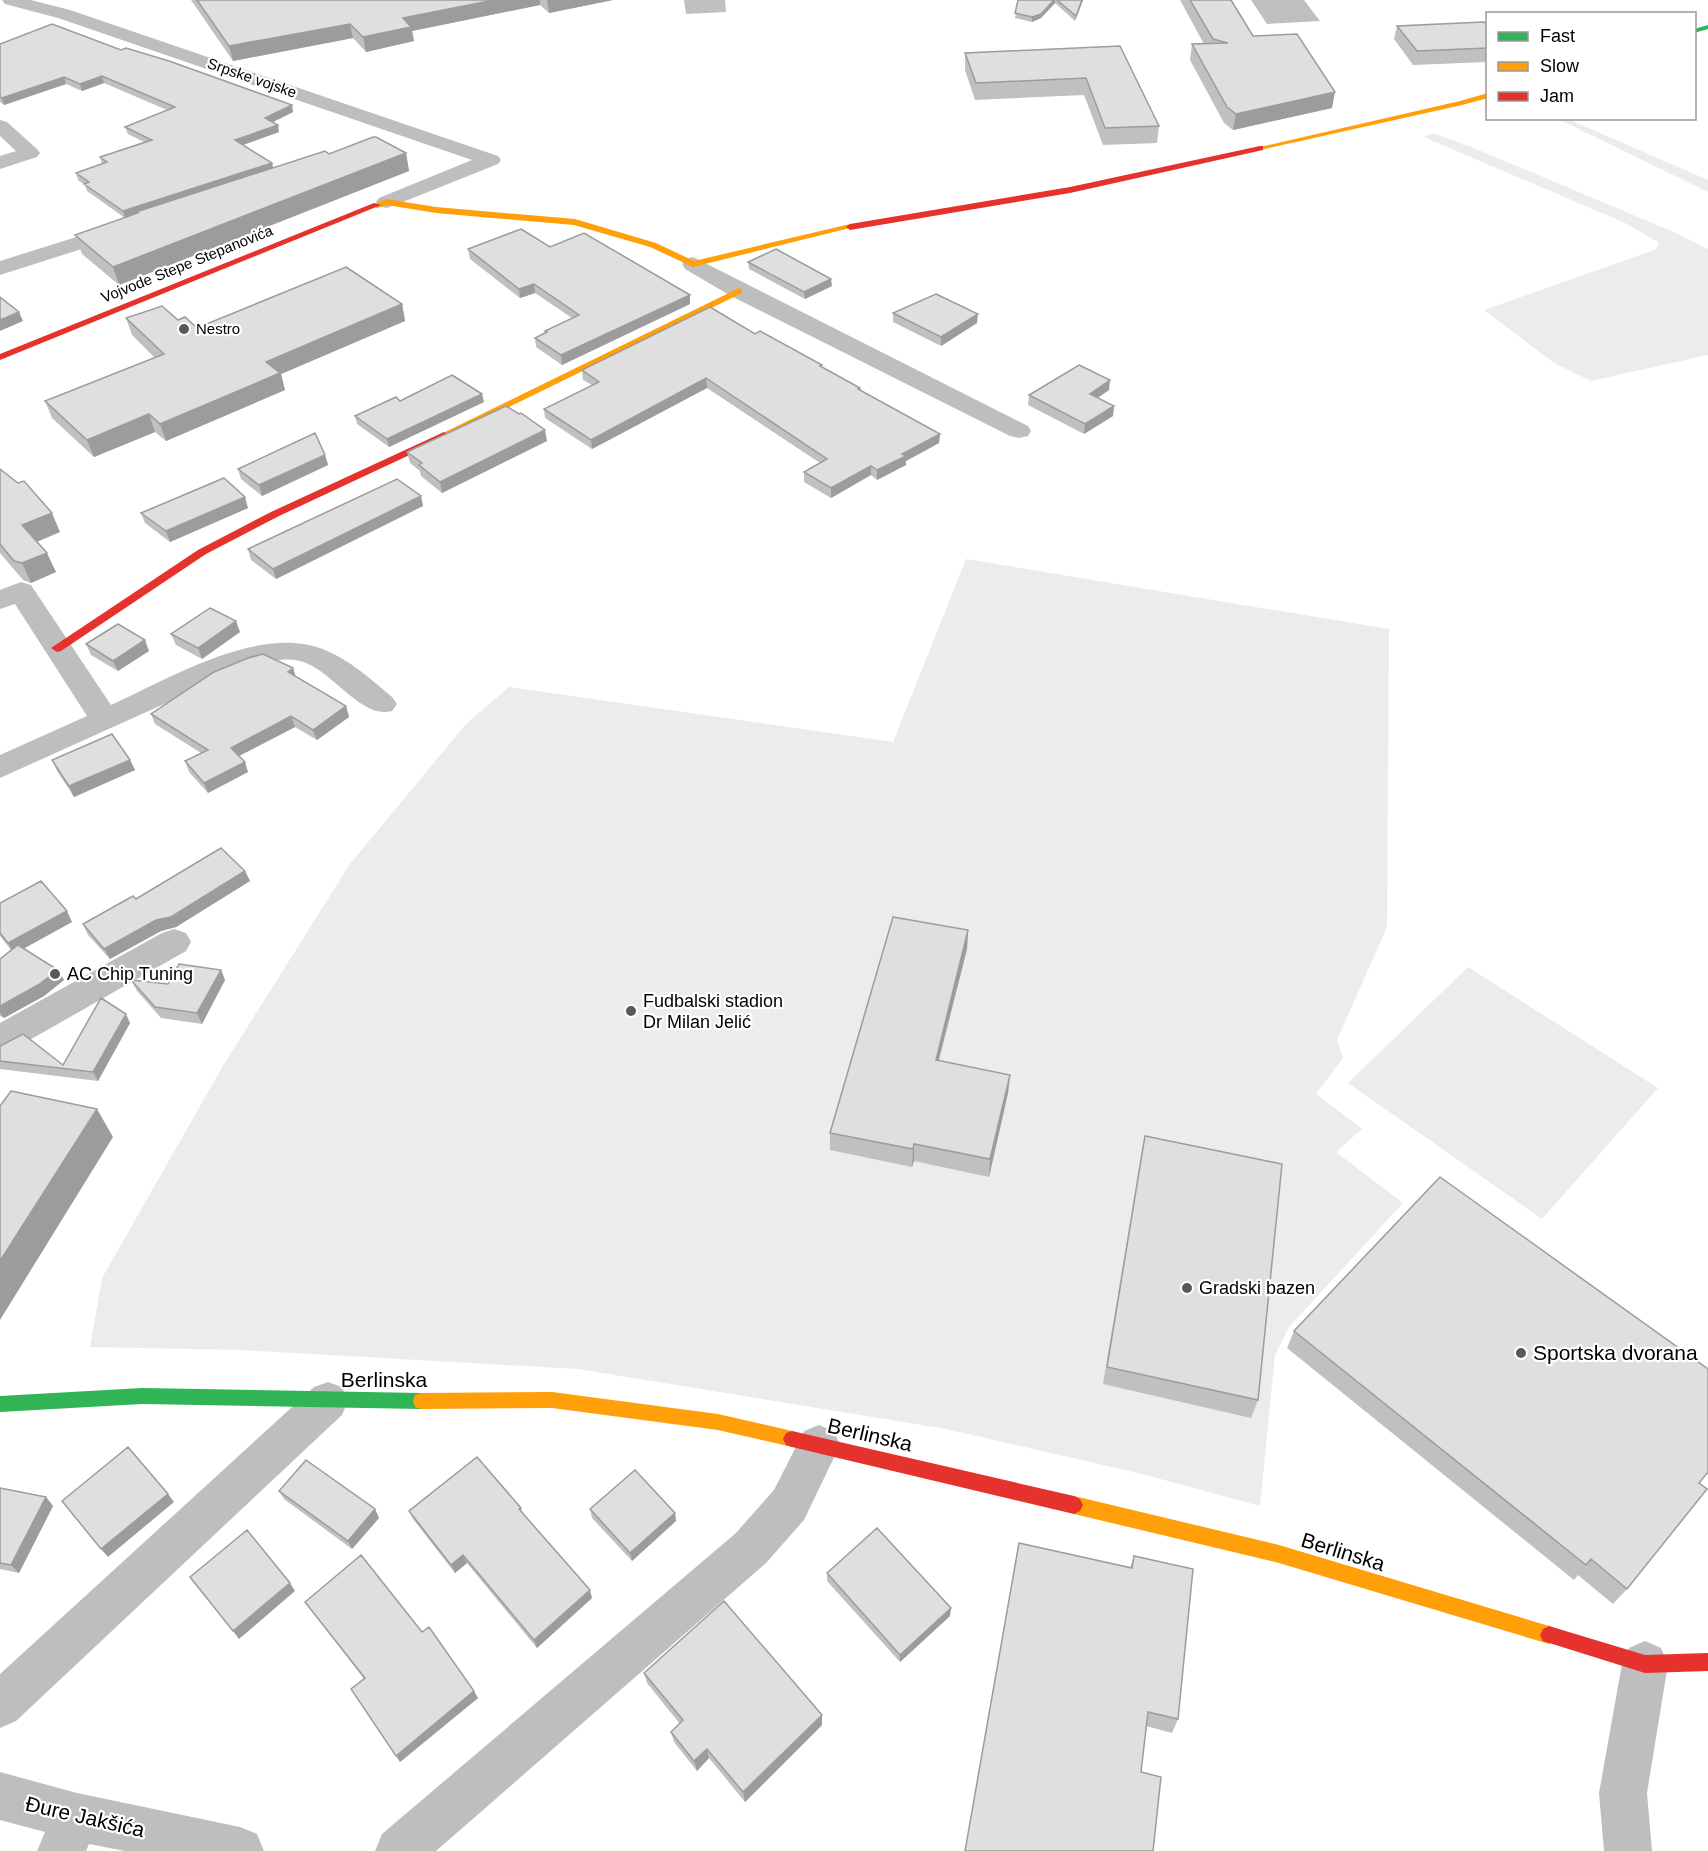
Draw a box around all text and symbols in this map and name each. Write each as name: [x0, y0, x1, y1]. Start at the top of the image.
legend: [1486, 12, 1696, 120]
text: Fast: [1540, 26, 1575, 46]
street label: Srpske vojske: [205, 54, 299, 101]
text: Slow: [1540, 56, 1580, 76]
text: Jam: [1540, 86, 1574, 106]
street label: Vojvode Stepe Stepanovića: [99, 221, 276, 306]
place label: Nestro: [196, 320, 240, 337]
marker: Nestro: [177, 322, 191, 336]
place label: AC Chip Tuning: [67, 964, 193, 984]
marker: AC Chip Tuning: [48, 967, 62, 981]
place label: Fudbalski stadion Dr Milan Jelić: [643, 991, 783, 1032]
marker: Fudbalski stadion Dr Milan Jelić: [624, 1004, 638, 1018]
place label: Gradski bazen: [1199, 1278, 1315, 1298]
marker: Gradski bazen: [1180, 1281, 1194, 1295]
place label: Sportska dvorana: [1533, 1341, 1698, 1364]
marker: Sportska dvorana: [1514, 1346, 1528, 1360]
street label: Berlinska: [341, 1368, 428, 1391]
street label: Berlinska: [825, 1414, 915, 1456]
street label: Berlinska: [1298, 1528, 1388, 1575]
street label: Đure Jakšića: [23, 1792, 147, 1841]

